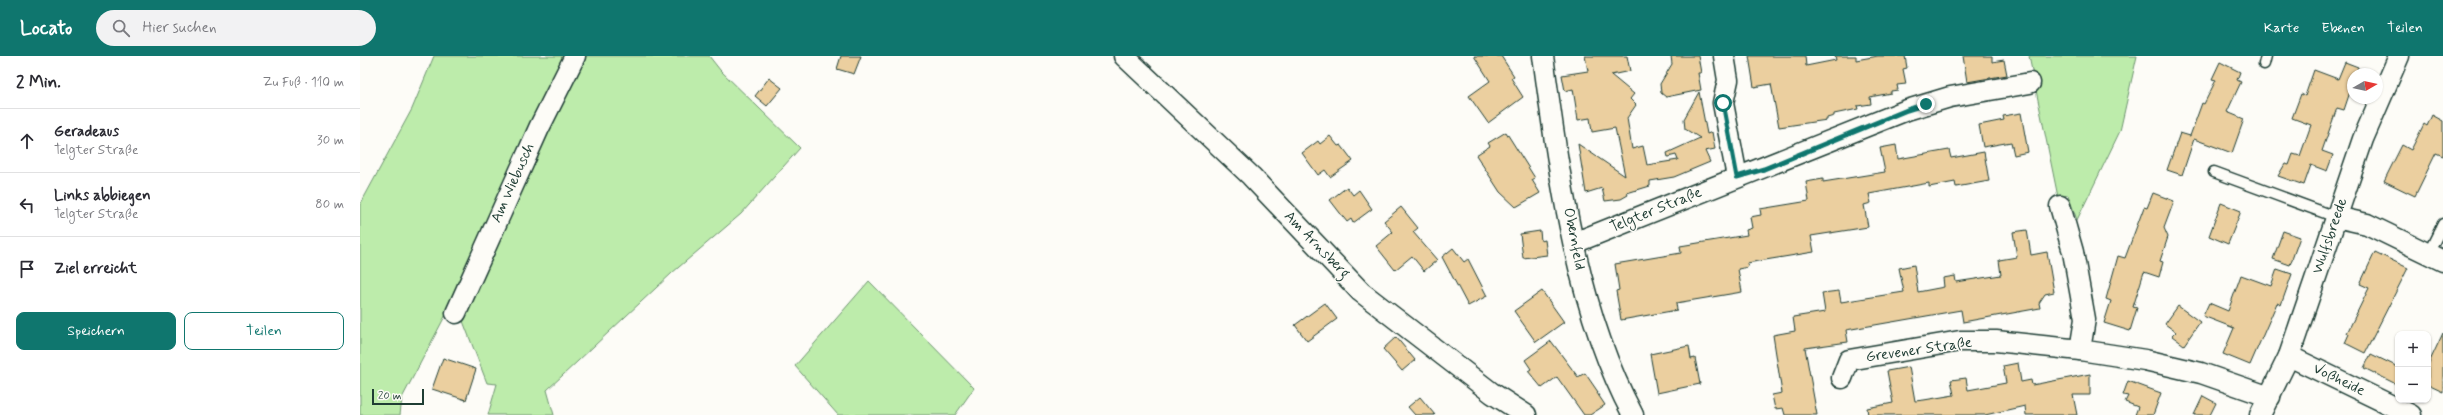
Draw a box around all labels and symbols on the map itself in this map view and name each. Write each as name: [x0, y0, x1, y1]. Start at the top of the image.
north arrow: [2347, 68, 2383, 104]
route start: [1714, 94, 1732, 112]
route end: [1917, 95, 1935, 113]
street label: Am Wiebusch: [487, 140, 540, 226]
street label: Telgter Straße: [1607, 182, 1705, 238]
street label: Wulfsbreede: [2308, 195, 2352, 277]
street label: Obernfeld: [1558, 206, 1590, 272]
street label: Am Arnsberg: [1279, 207, 1355, 284]
street label: Grevener Straße: [1865, 333, 1973, 367]
street label: Voßheide: [2310, 359, 2368, 401]
scale bar: [372, 387, 424, 406]

